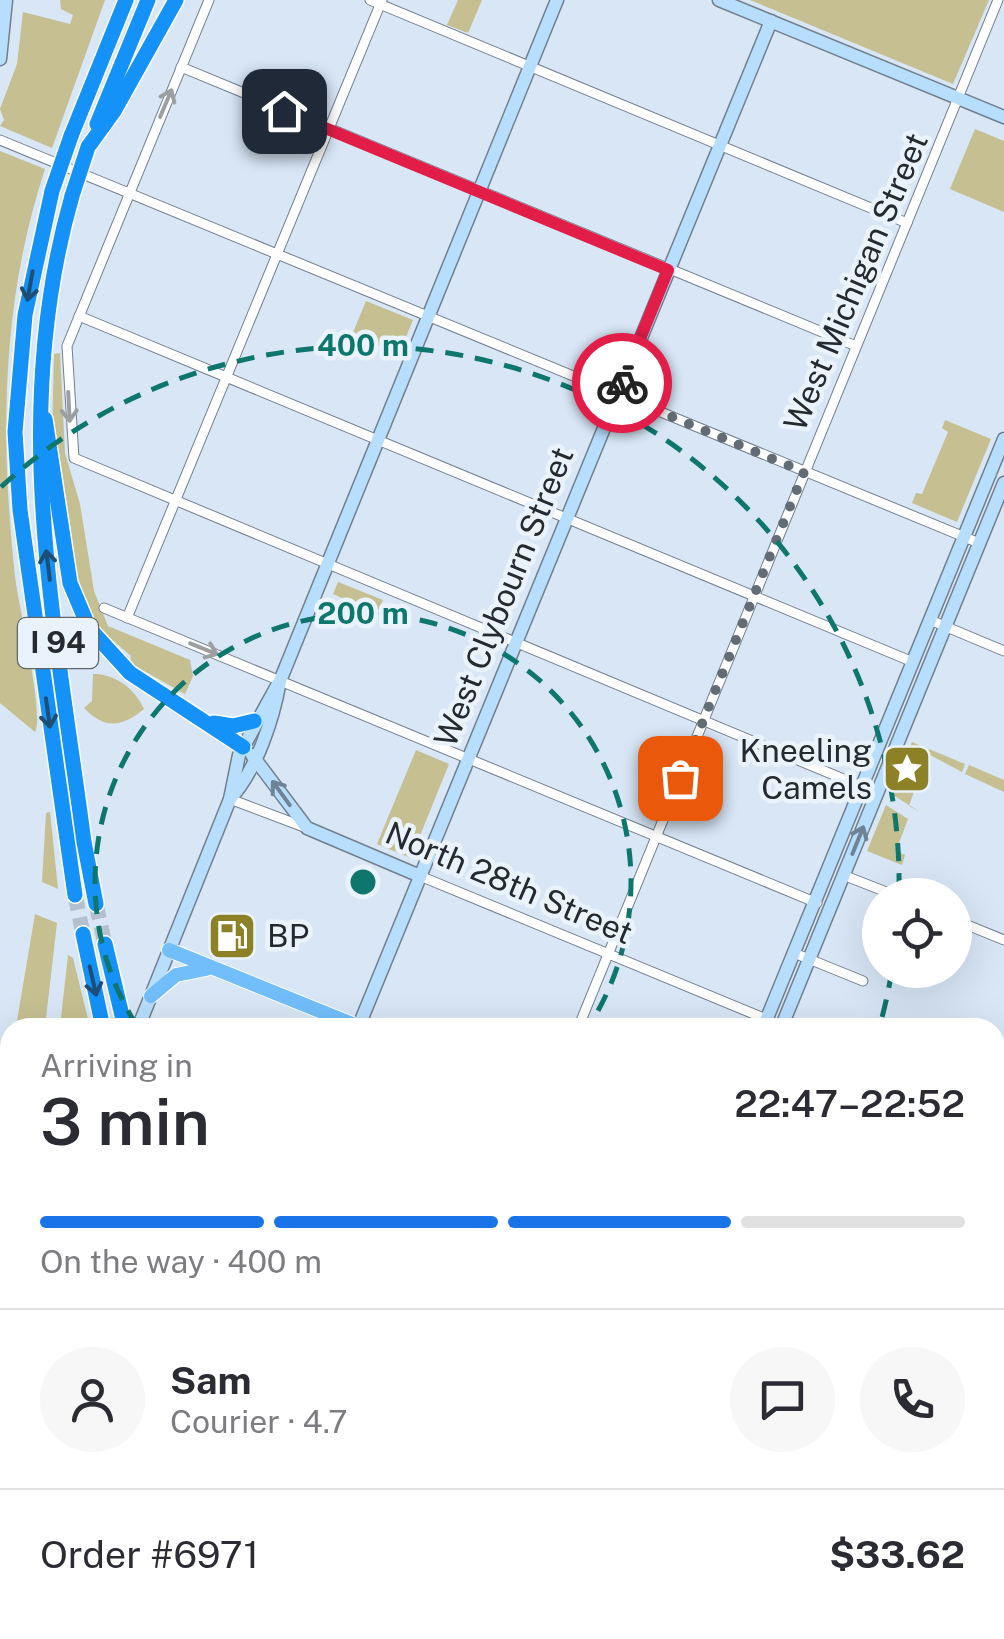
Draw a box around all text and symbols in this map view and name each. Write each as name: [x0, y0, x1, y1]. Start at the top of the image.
pin: [242, 69, 327, 154]
icon: home: [257, 84, 312, 139]
one-way arrow: [158, 88, 176, 119]
street label: West Michigan Street: [776, 127, 935, 436]
one-way arrow: [20, 269, 39, 301]
text: 400 m: [317, 327, 409, 363]
courier: [572, 333, 672, 433]
icon: bike: [595, 356, 650, 411]
one-way arrow: [59, 390, 78, 422]
street label: West Clybourn Street: [427, 442, 581, 752]
one-way arrow: [38, 550, 57, 582]
text: 200 m: [317, 595, 409, 631]
road number: I 94: [18, 618, 98, 668]
one-way arrow: [188, 642, 219, 660]
one-way arrow: [39, 697, 57, 729]
place label: Kneeling Camels: [739, 732, 872, 806]
pin: [638, 736, 723, 821]
place icon: Kneeling Camels: [881, 743, 933, 795]
icon: bag: [653, 751, 708, 806]
one-way arrow: [271, 780, 292, 807]
street label: North 28th Street: [380, 814, 638, 951]
one-way arrow: [850, 825, 868, 856]
centre of rings: [345, 864, 381, 900]
map controls: [862, 878, 972, 988]
button: locate: [862, 878, 972, 988]
fuel station icon: BP: [206, 910, 258, 962]
place label: BP: [267, 917, 309, 954]
one-way arrow: [85, 964, 103, 996]
text: Arriving in: [40, 1047, 193, 1084]
text: 22:47–22:52: [734, 1081, 965, 1126]
text: 3 min: [40, 1083, 210, 1160]
text: On the way · 400 m: [40, 1243, 322, 1280]
button: person: [40, 1347, 145, 1452]
button: chat: [730, 1347, 835, 1452]
button: phone: [860, 1347, 965, 1452]
text: Sam: [170, 1358, 252, 1403]
text: Courier · 4.7: [170, 1403, 347, 1440]
text: Order #6971: [40, 1532, 259, 1577]
text: $33.62: [829, 1532, 965, 1577]

